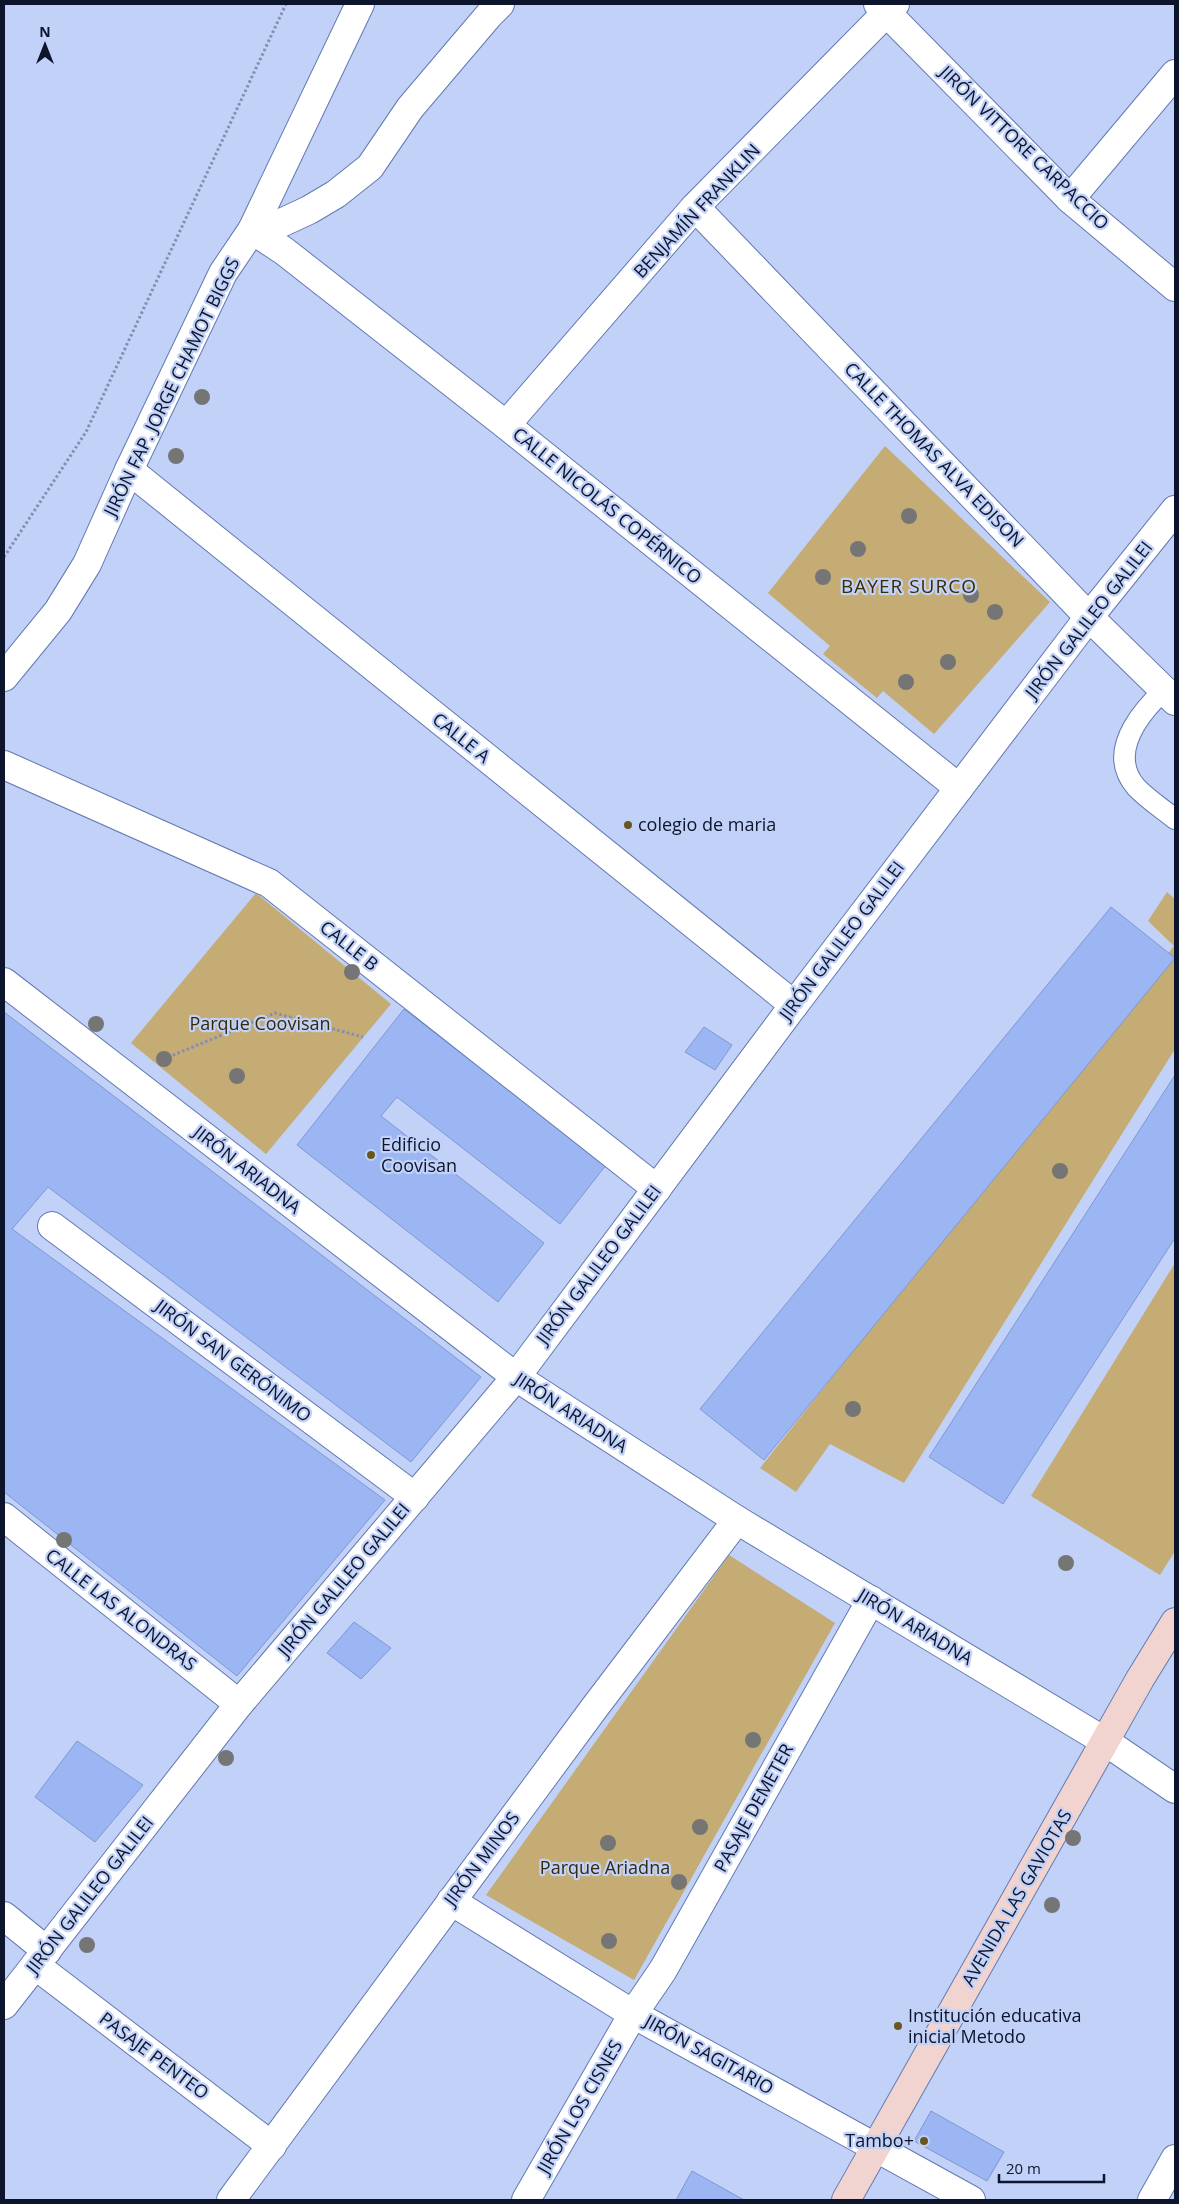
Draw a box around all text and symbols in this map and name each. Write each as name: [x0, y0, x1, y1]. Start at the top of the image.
north arrow: [20, 20, 70, 70]
text: N: [39, 22, 51, 41]
street label: JIRÓN VITTORE CARPACCIO: [934, 59, 1114, 235]
street label: BENJAMÍN FRANKLIN: [628, 138, 765, 283]
street label: JIRÓN FAP. JORGE CHAMOT BIGGS: [97, 253, 244, 522]
street label: CALLE THOMAS ALVA EDISON: [840, 357, 1030, 552]
street label: CALLE NICOLÁS COPÉRNICO: [508, 421, 707, 589]
street label: JIRÓN GALILEO GALILEI: [1018, 536, 1157, 705]
district label: BAYER SURCO: [841, 573, 977, 599]
street label: CALLE A: [428, 707, 496, 768]
place label: colegio de maria: [638, 812, 776, 836]
marker: colegio de maria: [622, 819, 634, 831]
street label: JIRÓN GALILEO GALILEI: [772, 856, 909, 1026]
street label: CALLE B: [316, 915, 384, 976]
park label: Parque Coovisan: [189, 1011, 331, 1035]
street label: JIRÓN ARIADNA: [187, 1118, 307, 1219]
place label: Edificio Coovisan: [381, 1132, 457, 1177]
marker: Edificio Coovisan: [365, 1149, 377, 1161]
street label: JIRÓN GALILEO GALILEI: [529, 1180, 666, 1350]
street label: JIRÓN SAN GERÓNIMO: [149, 1292, 317, 1427]
street label: JIRÓN ARIADNA: [509, 1366, 633, 1458]
street label: JIRÓN GALILEO GALILEI: [271, 1498, 415, 1663]
street label: CALLE LAS ALONDRAS: [41, 1543, 202, 1676]
street label: JIRÓN ARIADNA: [852, 1581, 978, 1670]
street label: PASAJE DEMETER: [708, 1739, 798, 1876]
street label: AVENIDA LAS GAVIOTAS: [956, 1805, 1077, 1990]
street label: JIRÓN MINOS: [437, 1806, 525, 1912]
street label: JIRÓN GALILEO GALILEI: [19, 1811, 158, 1980]
park label: Parque Ariadna: [540, 1855, 670, 1879]
place label: Institución educativa inicial Metodo: [908, 2003, 1082, 2048]
street label: PASAJE PENTEO: [95, 2006, 214, 2104]
street label: JIRÓN SAGITARIO: [639, 2008, 778, 2100]
marker: Institución educativa inicial Metodo: [892, 2020, 904, 2032]
street label: JIRÓN LOS CISNES: [530, 2035, 627, 2180]
place label: Tambo+: [845, 2128, 914, 2152]
marker: Tambo+: [918, 2135, 930, 2147]
scale bar: [999, 2152, 1104, 2184]
text: 20 m: [1006, 2158, 1041, 2178]

